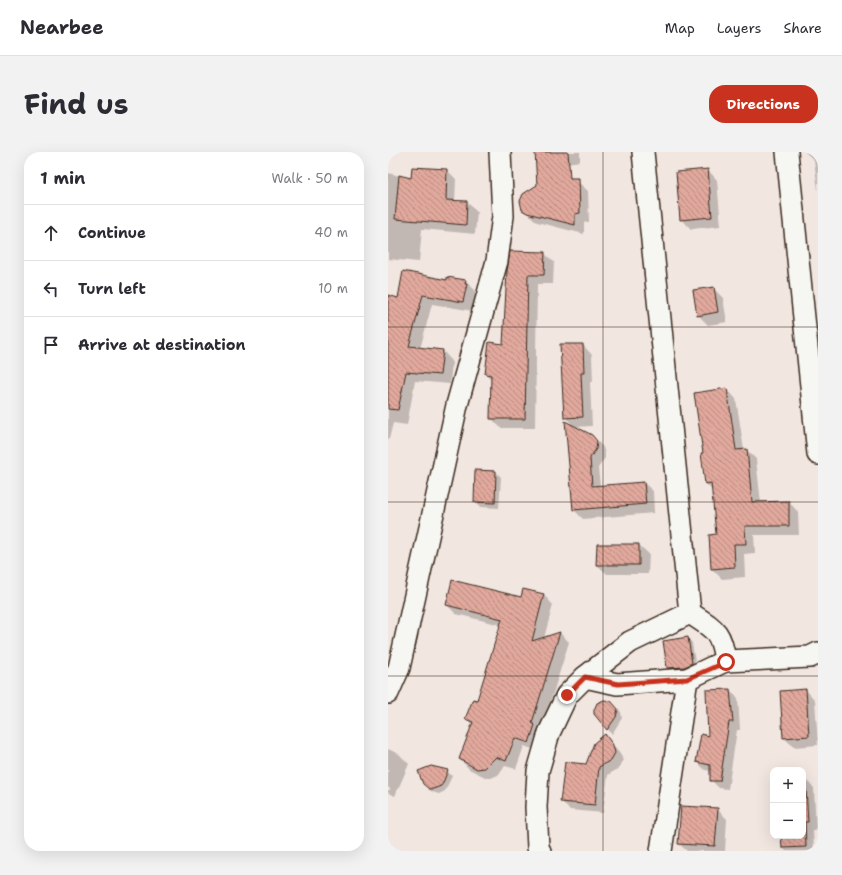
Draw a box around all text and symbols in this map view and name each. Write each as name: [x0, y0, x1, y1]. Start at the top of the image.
text: Nearbee: [20, 15, 104, 40]
text: Map: [665, 19, 695, 37]
text: Layers: [717, 19, 761, 37]
text: Share: [783, 19, 822, 37]
text: Find us: [24, 85, 129, 123]
button: Directions: [709, 85, 818, 123]
text: 1 min: [40, 167, 85, 189]
text: Walk · 50 m: [271, 170, 348, 187]
icon: ahead: [40, 222, 62, 244]
text: Continue: [78, 223, 146, 243]
text: 40 m: [314, 224, 348, 241]
icon: left: [40, 278, 62, 300]
text: Turn left: [78, 279, 146, 299]
text: 10 m: [318, 280, 348, 297]
icon: arrive: [40, 334, 62, 356]
text: Arrive at destination: [78, 335, 246, 355]
route start: [717, 653, 735, 671]
route end: [558, 686, 576, 704]
map controls: [770, 767, 806, 839]
button: +: [770, 767, 806, 803]
button: −: [770, 803, 806, 839]

